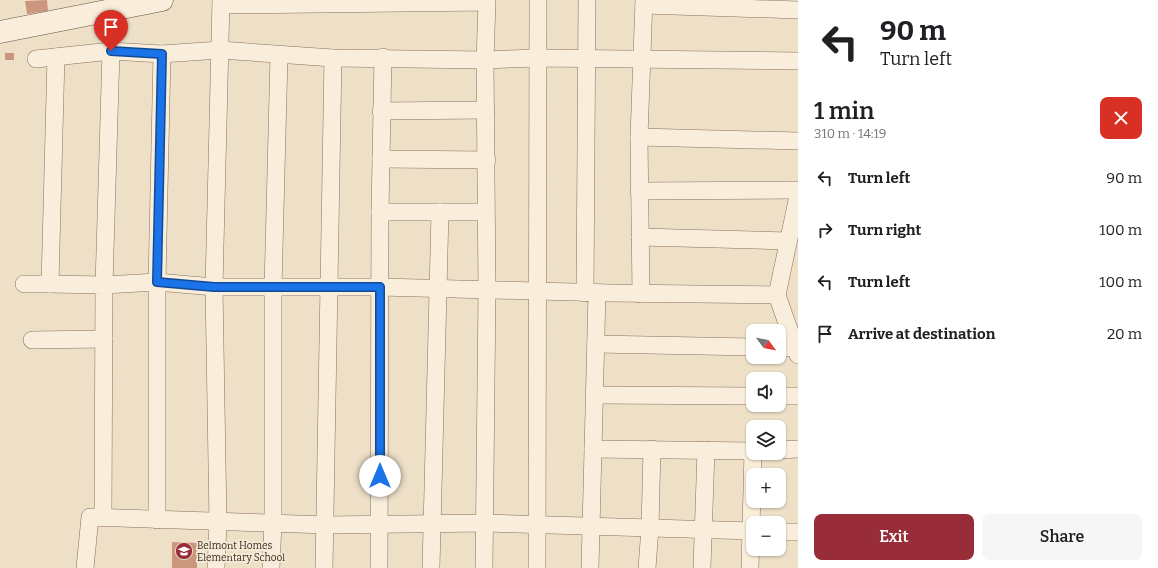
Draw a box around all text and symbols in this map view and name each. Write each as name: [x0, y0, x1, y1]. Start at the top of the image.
pin: [94, 10, 128, 51]
text: 90 m: [880, 14, 946, 47]
icon: arrive: [100, 16, 122, 38]
icon: left: [814, 16, 866, 68]
text: Turn left: [880, 48, 952, 70]
text: 1 min: [814, 97, 874, 125]
button: close: [1100, 97, 1142, 139]
text: 310 m · 14:19: [814, 126, 886, 141]
icon: left: [814, 167, 836, 189]
text: Turn left: [848, 169, 910, 187]
text: 90 m: [1106, 169, 1142, 187]
icon: right: [814, 219, 836, 241]
text: Turn right: [848, 221, 921, 239]
text: 100 m: [1099, 221, 1142, 239]
icon: left: [814, 271, 836, 293]
text: Turn left: [848, 273, 910, 291]
text: 100 m: [1099, 273, 1142, 291]
icon: arrive: [814, 323, 836, 345]
north arrow: [746, 324, 786, 364]
map controls: [746, 324, 786, 556]
text: Arrive at destination: [848, 325, 995, 343]
text: 20 m: [1107, 325, 1142, 343]
button: sound: [746, 372, 786, 412]
button: layers: [746, 420, 786, 460]
position arrow: [359, 455, 401, 497]
button: +: [746, 468, 786, 508]
button: Exit: [814, 514, 974, 560]
button: Share: [982, 514, 1142, 560]
button: −: [746, 516, 786, 556]
place label: Belmont Homes Elementary School: [197, 540, 285, 564]
school or university icon: Belmont Homes Elementary School: [174, 541, 194, 561]

